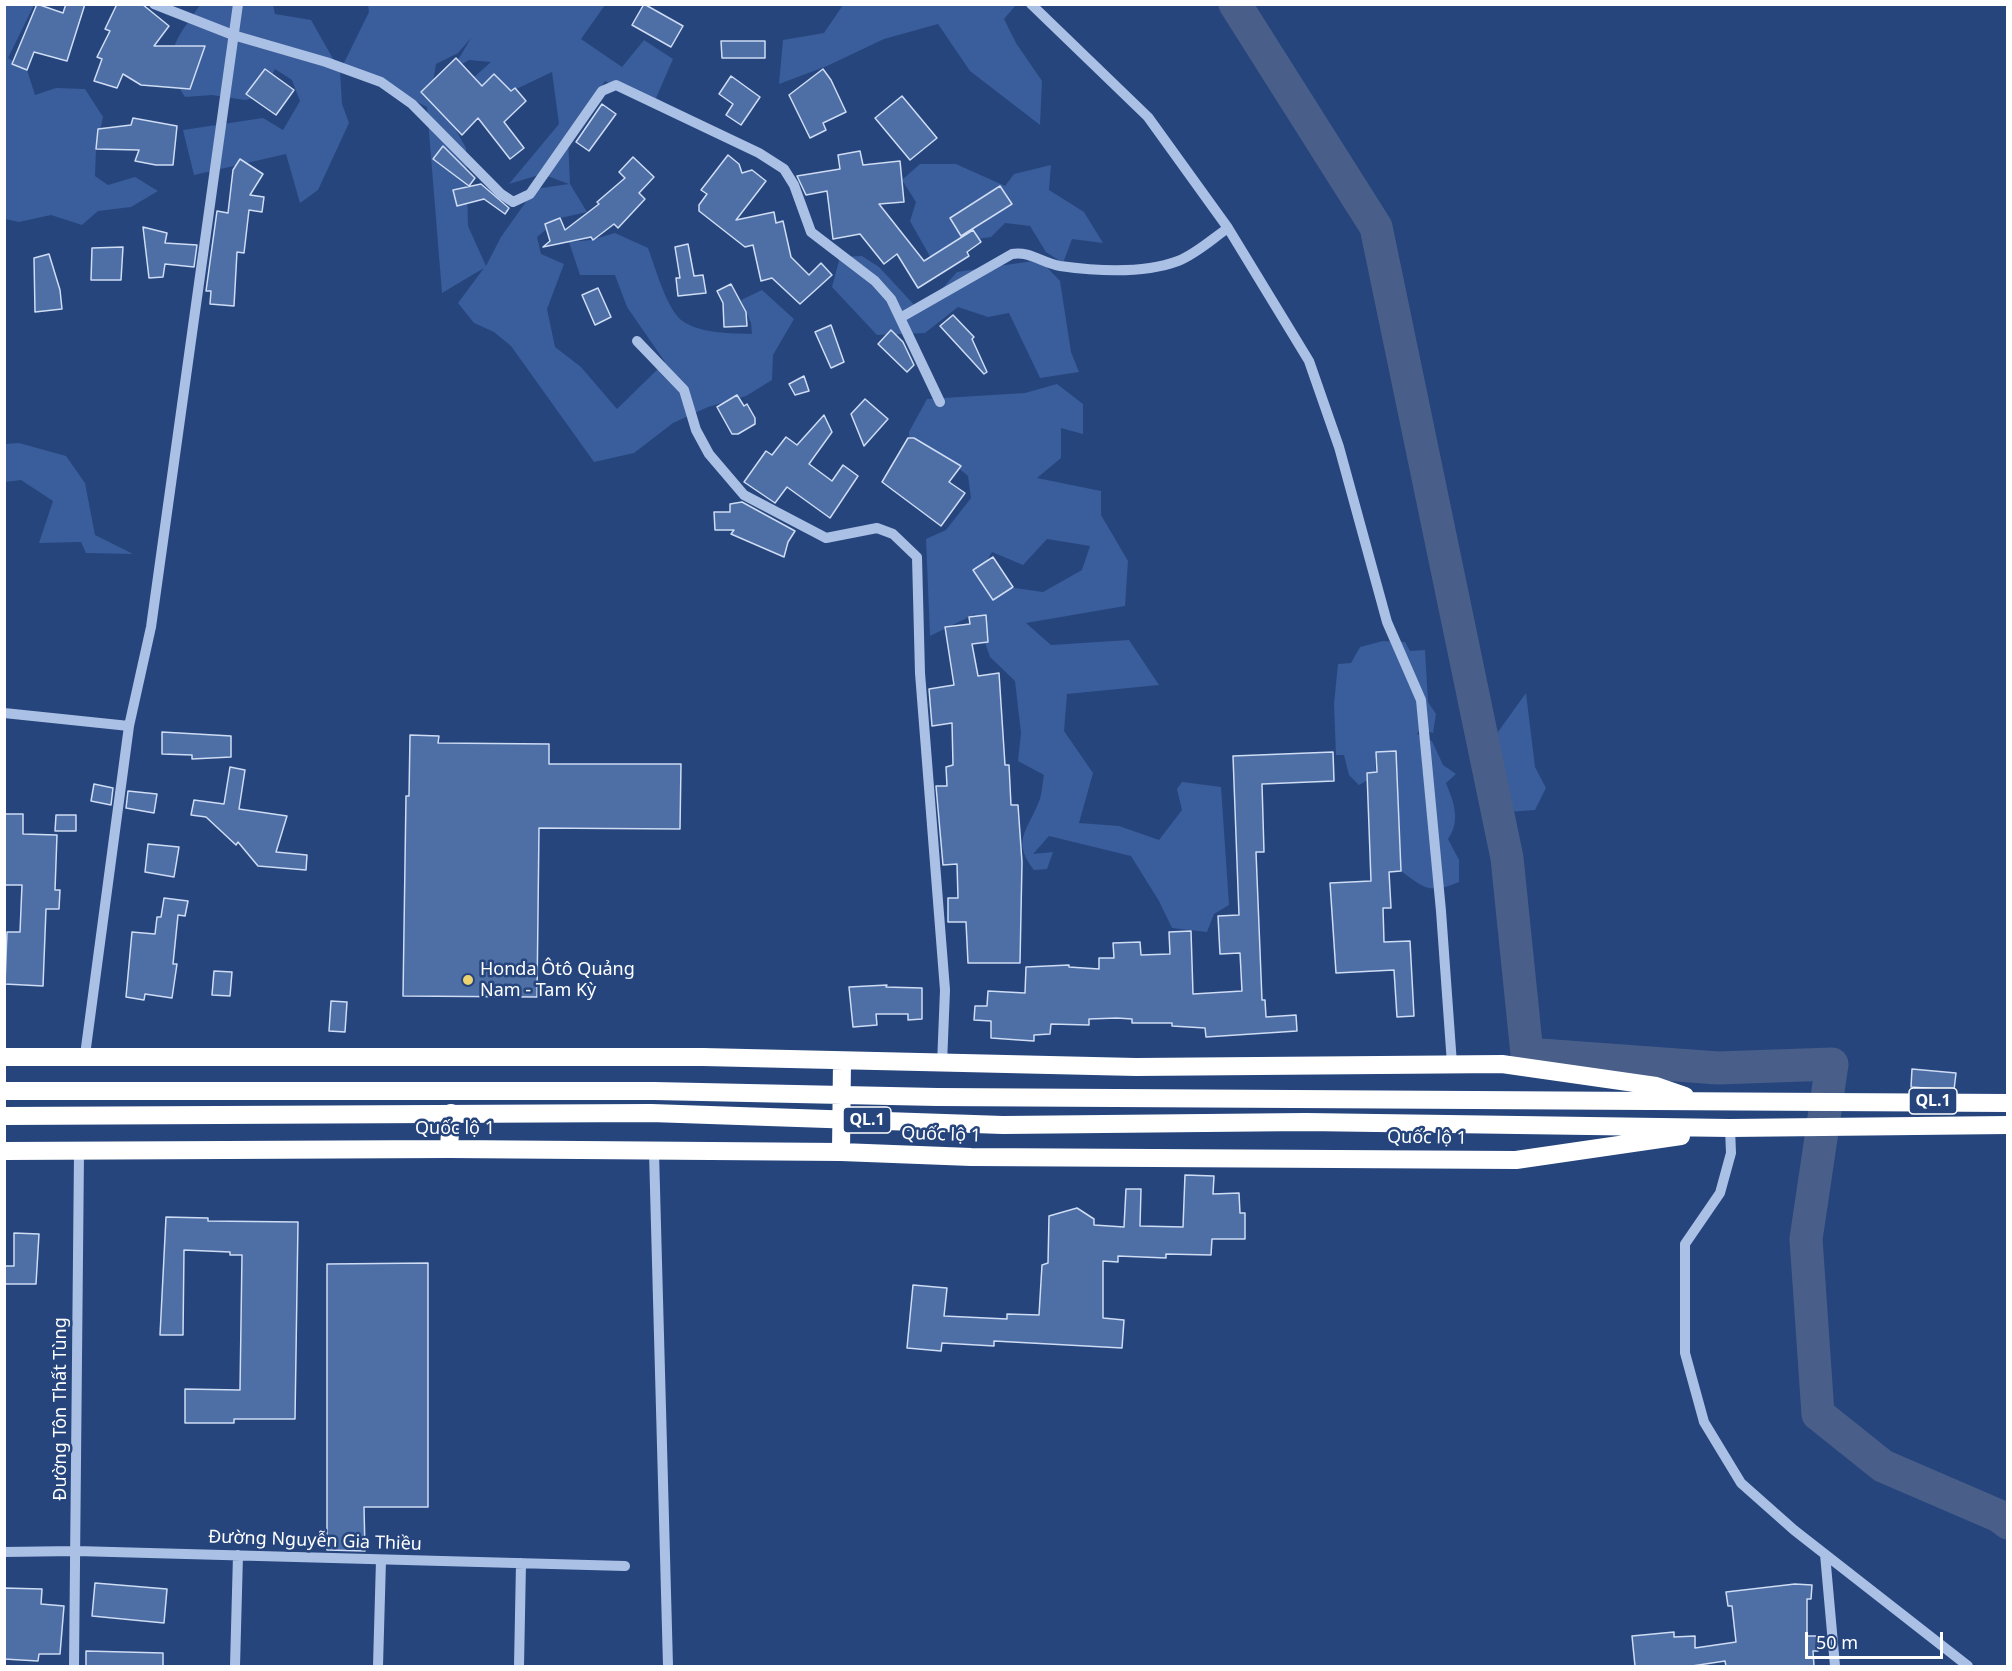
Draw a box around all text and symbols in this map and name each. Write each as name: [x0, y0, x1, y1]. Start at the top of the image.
place label: Honda Ôtô Quảng Nam - Tam Kỳ: [480, 959, 635, 1002]
marker: Honda Ôtô Quảng Nam - Tam Kỳ: [461, 973, 475, 987]
road number: QL.1: [1909, 1088, 1957, 1114]
road number: QL.1: [843, 1107, 891, 1133]
street label: Quốc lộ 1: [415, 1118, 495, 1140]
street label: Quốc lộ 1: [901, 1123, 981, 1147]
street label: Quốc lộ 1: [1387, 1127, 1467, 1149]
street label: Đường Tôn Thất Tùng: [50, 1317, 72, 1501]
street label: Đường Nguyễn Gia Thiều: [208, 1526, 422, 1556]
scale bar: [1808, 1620, 1946, 1658]
text: 50 m: [1816, 1630, 1858, 1654]

